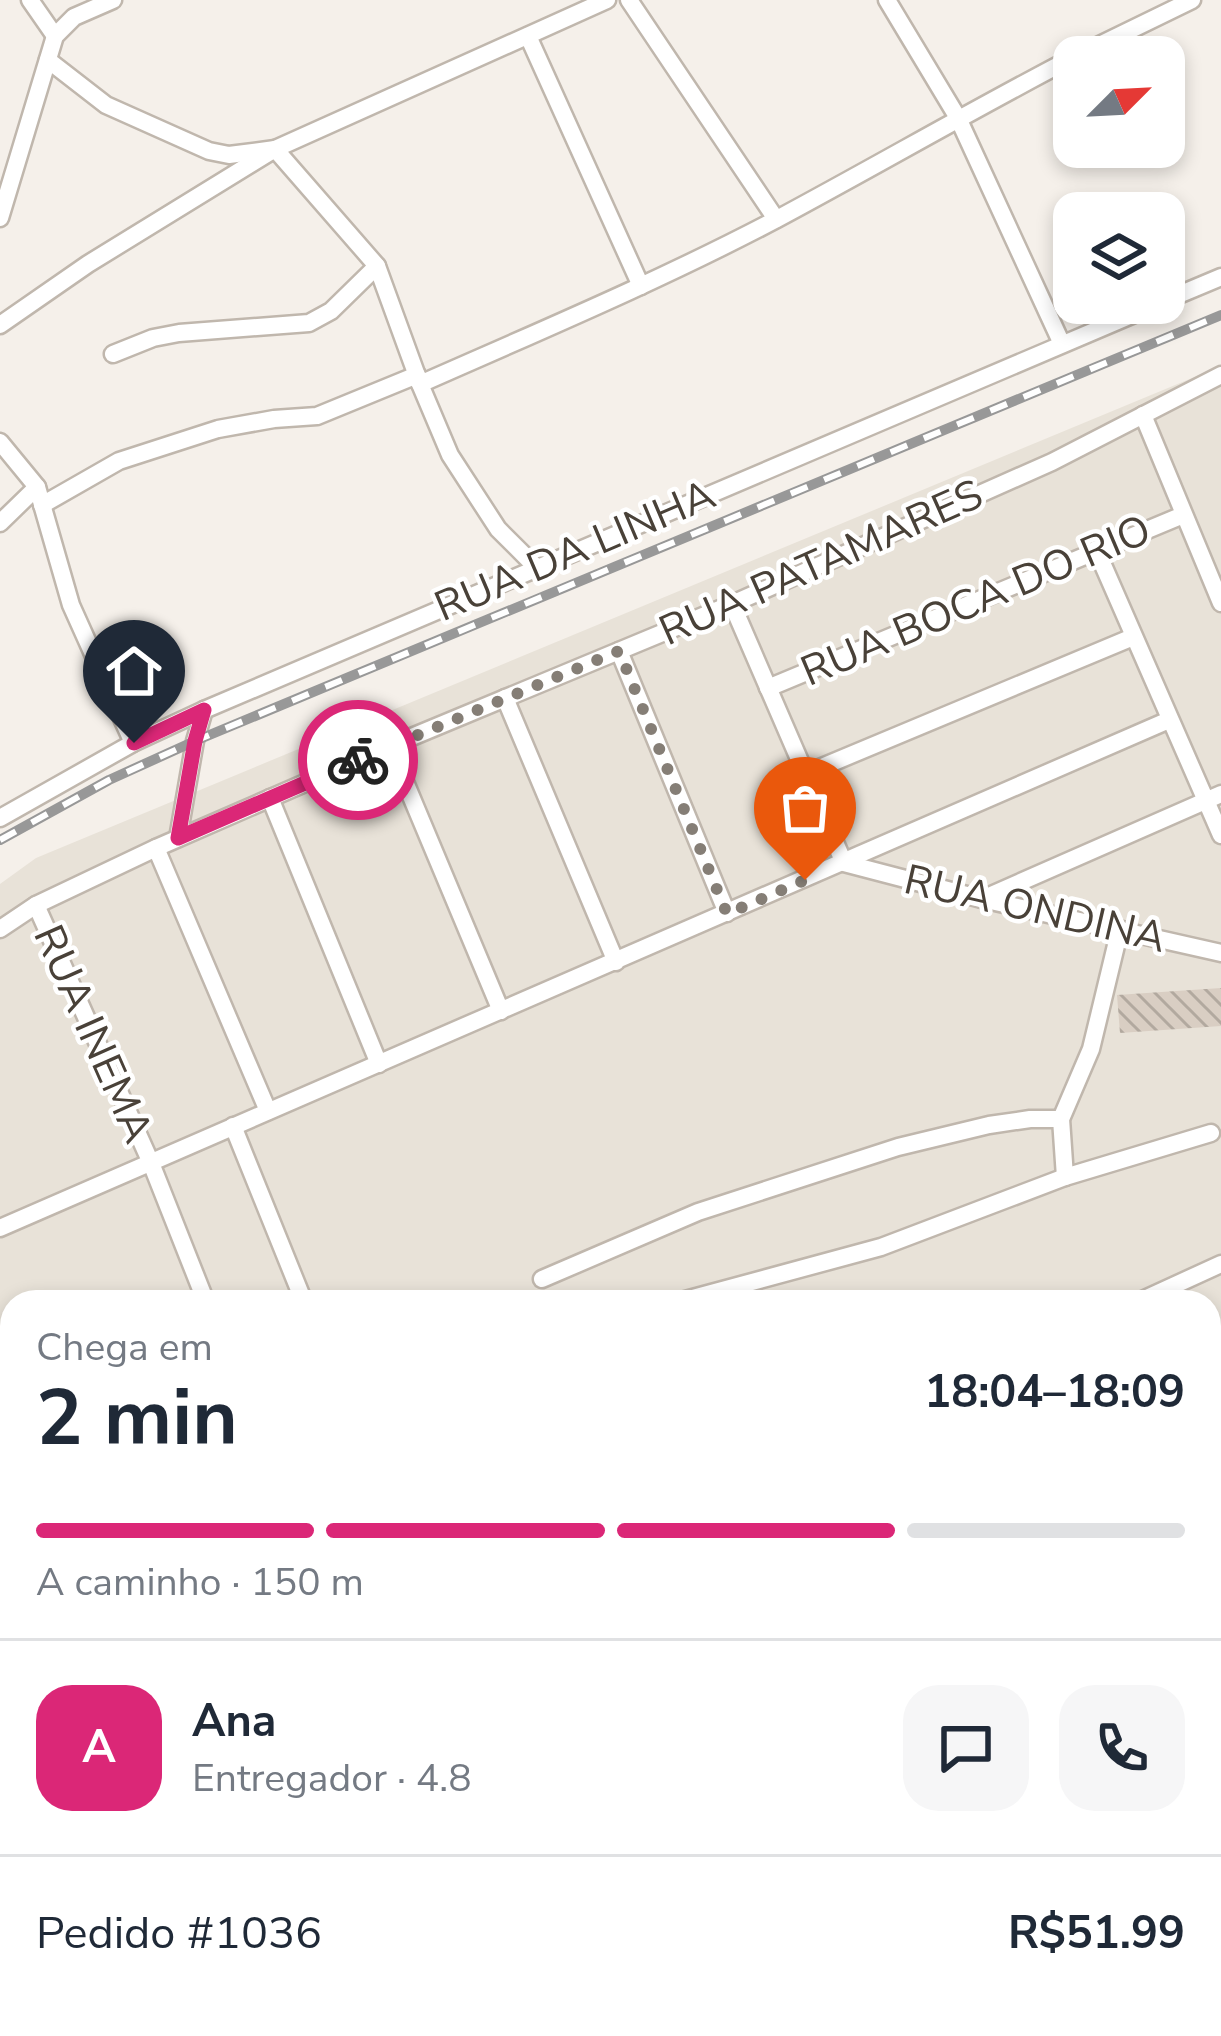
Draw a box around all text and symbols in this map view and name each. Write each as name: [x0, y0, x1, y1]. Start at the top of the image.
north arrow: [1053, 36, 1185, 168]
map controls: [1053, 36, 1185, 324]
button: layers: [1053, 192, 1185, 324]
street label: RUA DA LINHA: [426, 466, 724, 636]
street label: RUA PATAMARES: [650, 466, 992, 660]
street label: RUA BOCA DO RIO: [792, 502, 1160, 700]
pin: [83, 620, 185, 743]
icon: home: [101, 638, 167, 704]
courier: [298, 700, 418, 820]
icon: bike: [325, 727, 391, 793]
pin: [754, 757, 856, 880]
icon: bag: [772, 775, 838, 841]
street label: RUA ONDINA: [899, 851, 1171, 967]
street label: RUA INEMA: [20, 916, 166, 1152]
text: Chega em: [36, 1321, 213, 1374]
text: 18:04–18:09: [924, 1362, 1185, 1423]
text: 2 min: [36, 1365, 238, 1472]
text: A caminho · 150 m: [36, 1556, 364, 1609]
button: chat: [903, 1685, 1029, 1811]
button: phone: [1059, 1685, 1185, 1811]
text: Ana: [192, 1691, 276, 1752]
text: A: [82, 1717, 116, 1778]
text: Entregador · 4.8: [192, 1752, 472, 1805]
text: Pedido #1036: [36, 1903, 322, 1964]
text: R$51.99: [1008, 1903, 1185, 1964]

